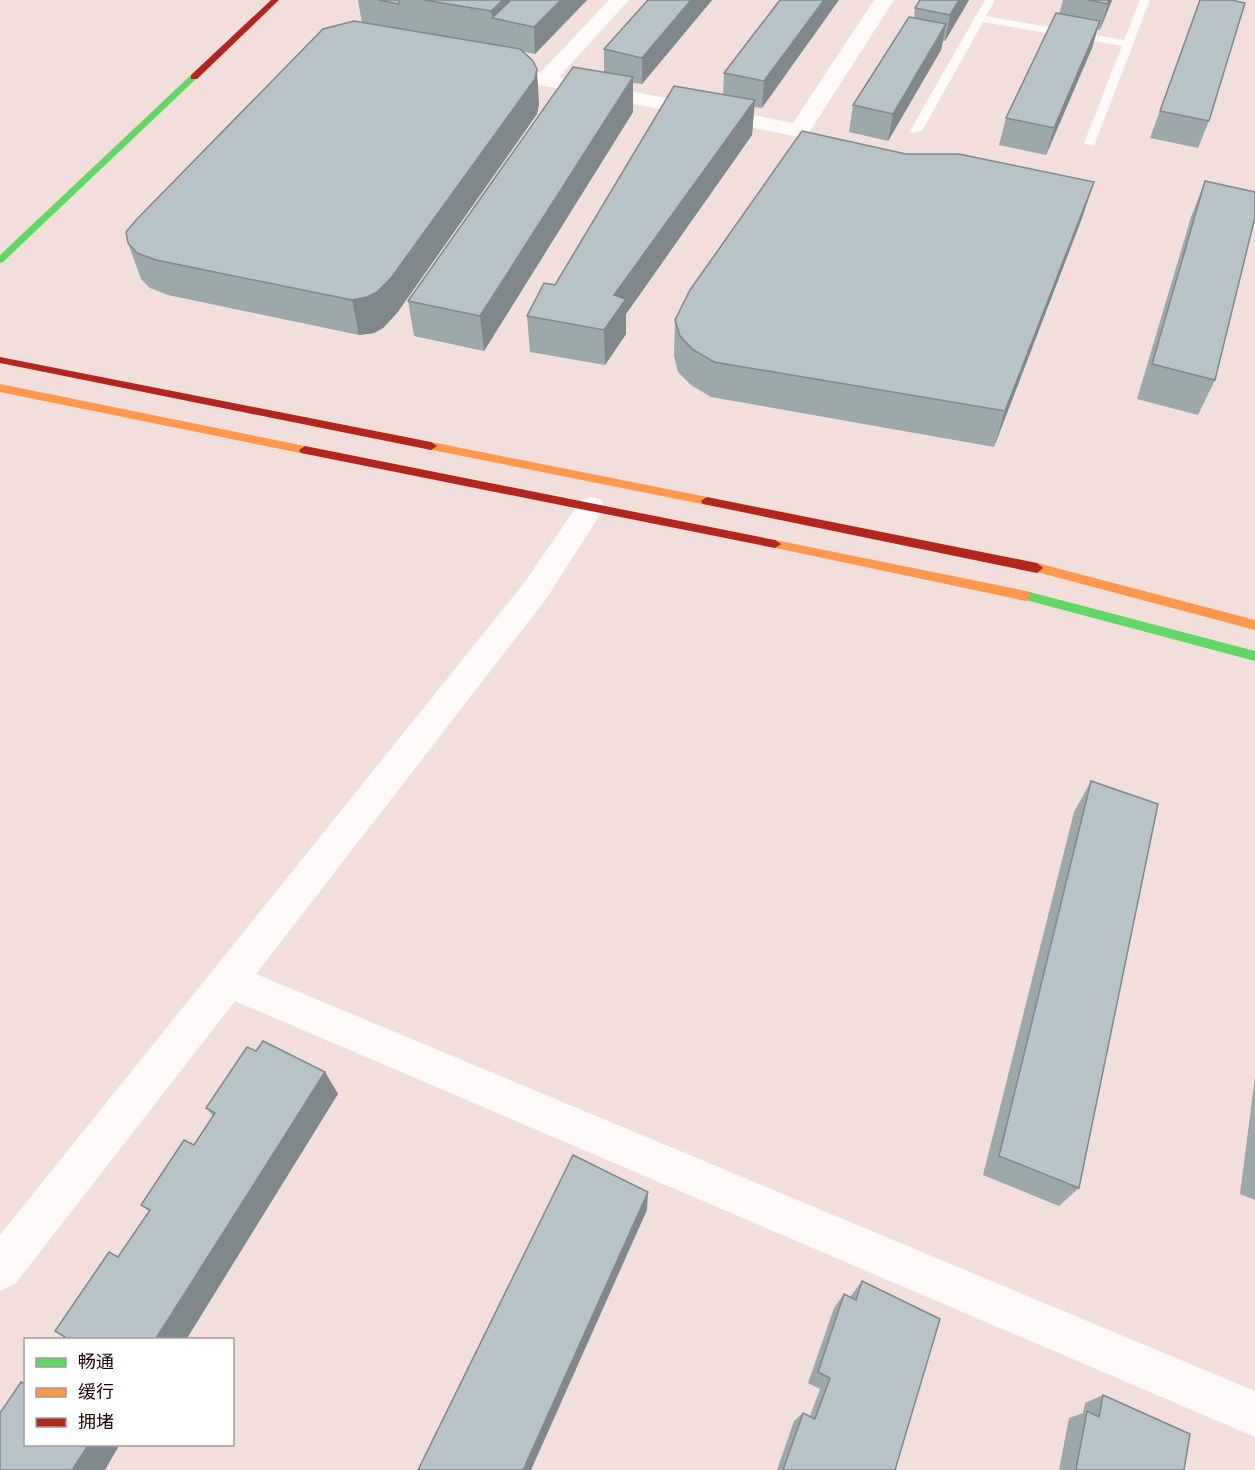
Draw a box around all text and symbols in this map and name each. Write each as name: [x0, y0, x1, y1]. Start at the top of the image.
legend: [24, 1338, 234, 1446]
text: 畅通: [78, 1350, 114, 1373]
text: 缓行: [78, 1380, 114, 1403]
text: 拥堵: [78, 1410, 114, 1433]

